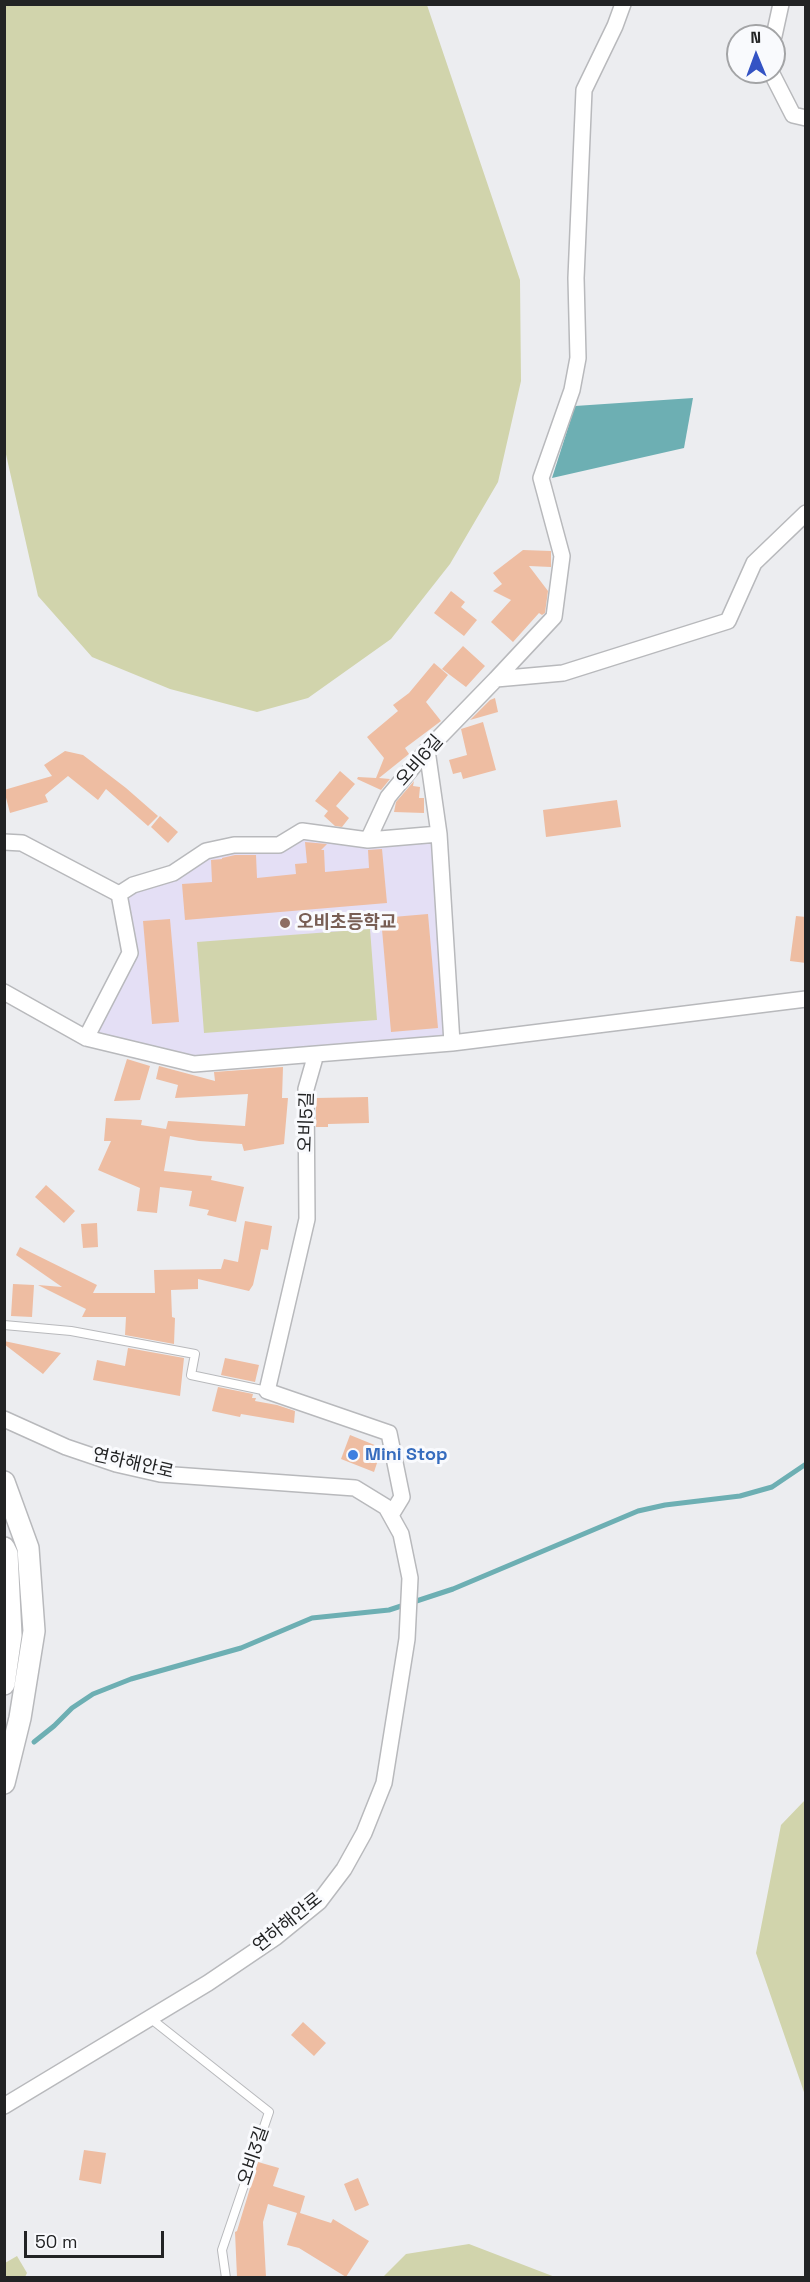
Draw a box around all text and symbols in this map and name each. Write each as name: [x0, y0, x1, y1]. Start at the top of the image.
north arrow: [726, 24, 786, 84]
text: N: [750, 27, 761, 48]
street label: 오비6길: [392, 731, 448, 791]
place label: 오비초등학교: [297, 912, 396, 934]
marker: 오비초등학교: [278, 916, 292, 930]
street label: 오비5길: [295, 1091, 319, 1153]
street label: 연하해안로: [90, 1444, 176, 1484]
place label: Mini Stop: [365, 1444, 447, 1466]
marker: Mini Stop: [346, 1448, 360, 1462]
street label: 연하해안로: [249, 1889, 327, 1957]
street label: 오비3길: [234, 2124, 274, 2188]
scale bar: [27, 2219, 166, 2257]
text: 50 m: [35, 2230, 77, 2253]

